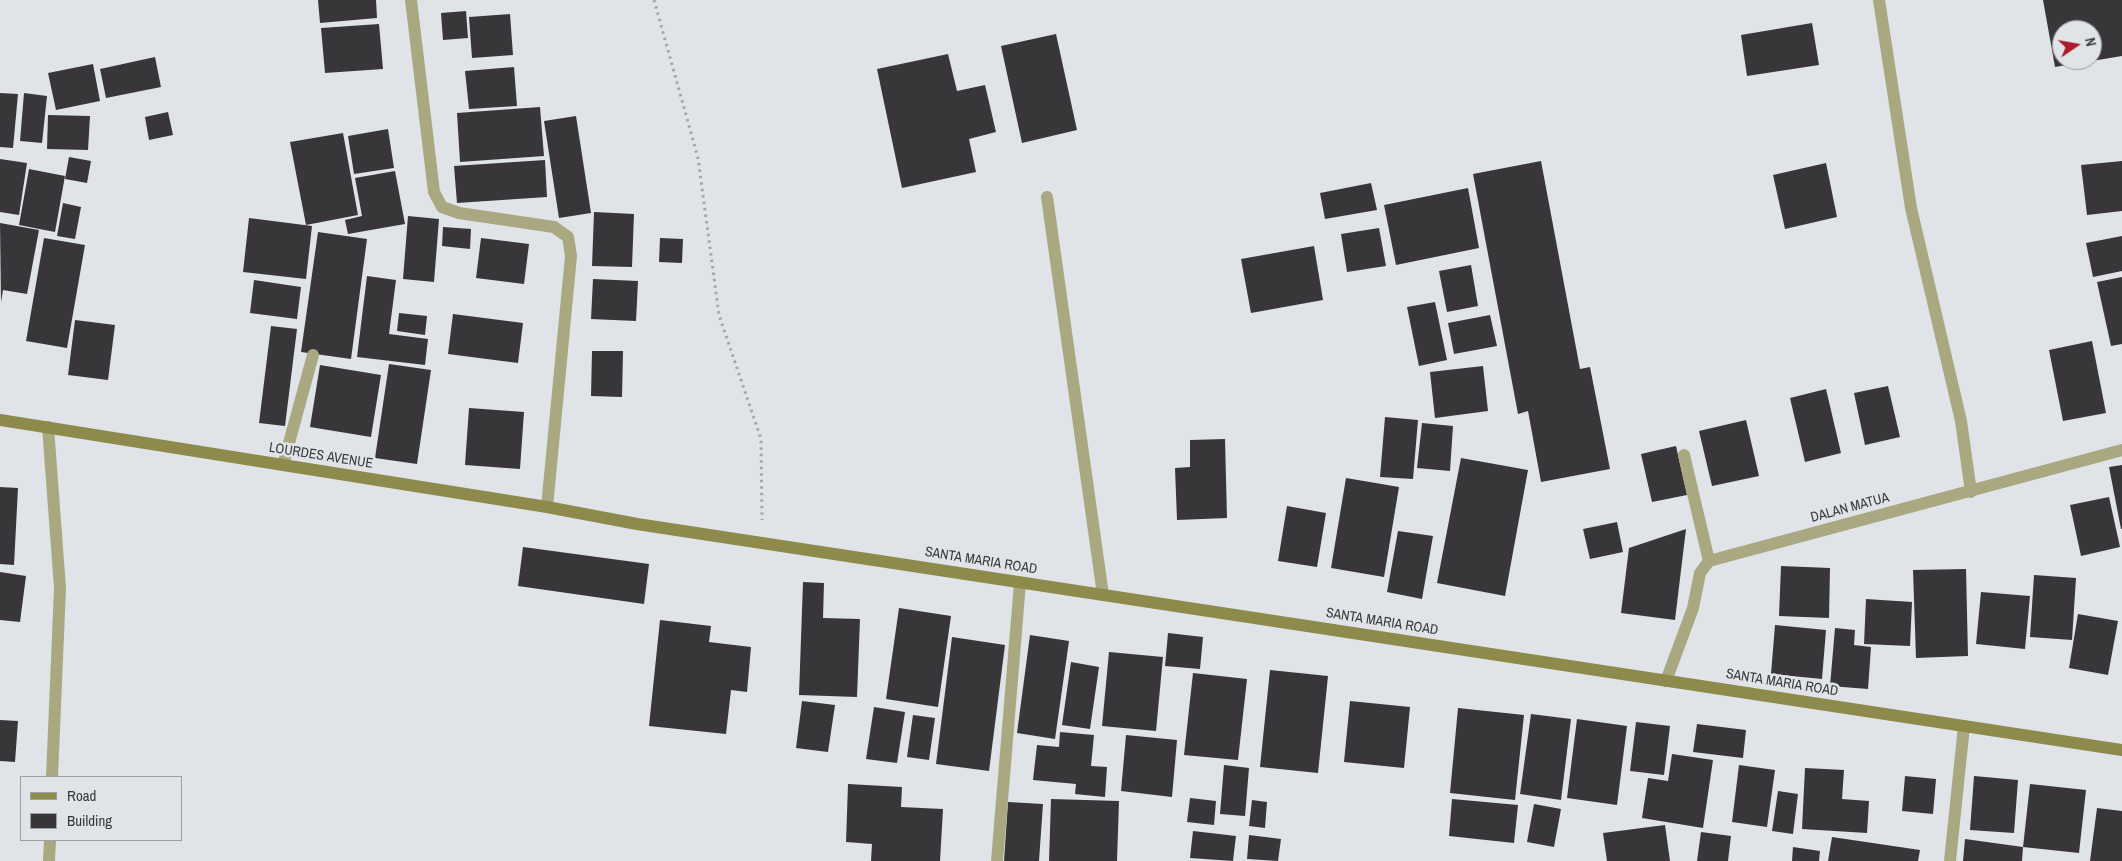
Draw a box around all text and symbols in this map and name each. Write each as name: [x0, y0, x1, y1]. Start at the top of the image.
north arrow: [2052, 20, 2102, 70]
text: N: [2081, 36, 2100, 48]
street label: LOURDES AVENUE: [268, 439, 374, 473]
street label: DALAN MATUA: [1809, 489, 1891, 527]
street label: SANTA MARIA ROAD: [924, 544, 1038, 578]
street label: SANTA MARIA ROAD: [1325, 605, 1439, 639]
street label: SANTA MARIA ROAD: [1725, 666, 1839, 700]
legend: [20, 776, 182, 841]
text: Road: [67, 785, 96, 806]
text: Building: [67, 810, 112, 831]

